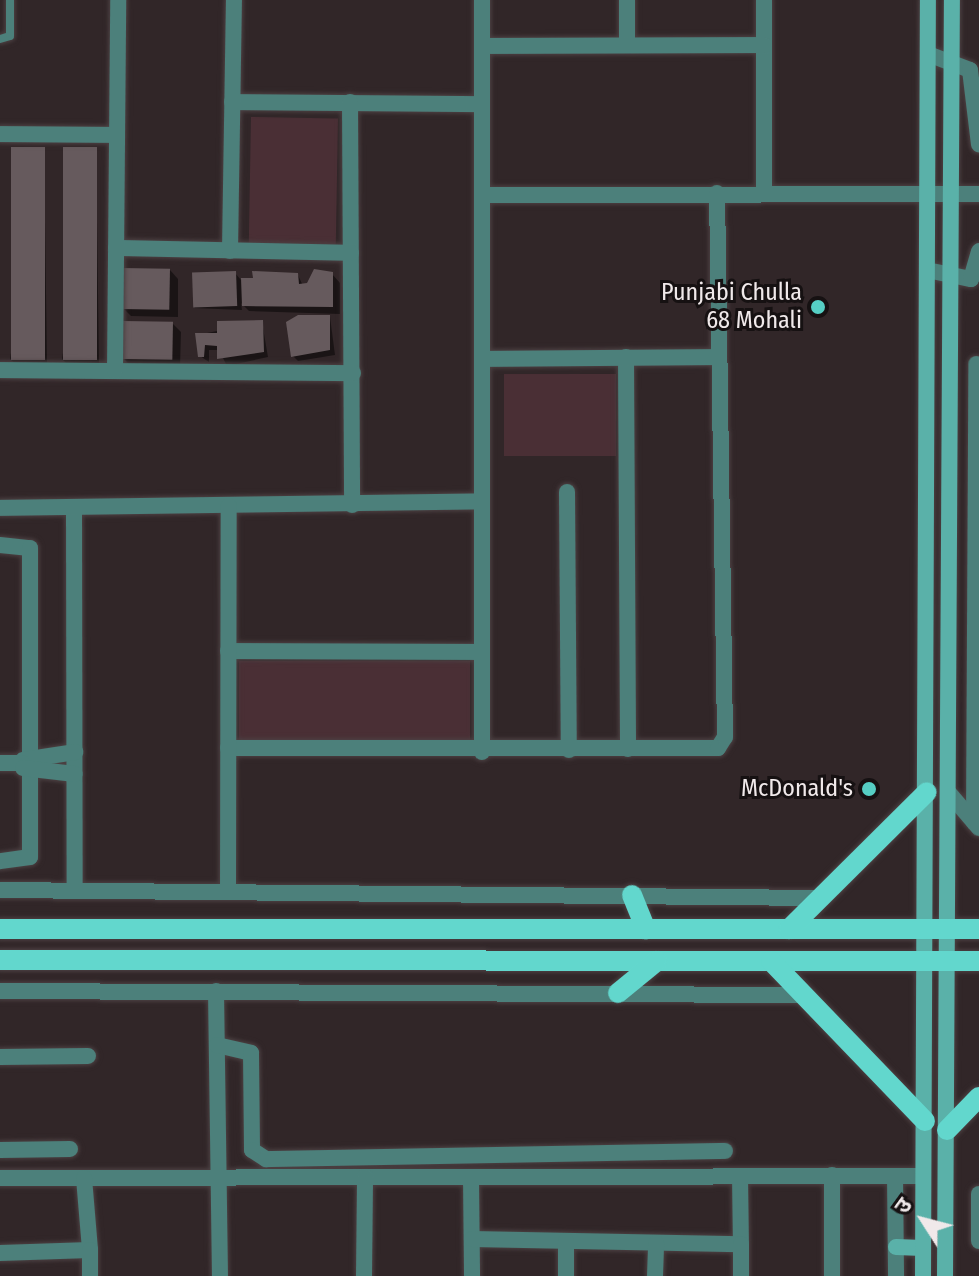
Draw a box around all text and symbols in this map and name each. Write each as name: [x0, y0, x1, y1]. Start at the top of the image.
place label: Punjabi Chulla 68 Mohali: [661, 279, 802, 335]
marker: Punjabi Chulla 68 Mohali: [809, 298, 827, 316]
place label: McDonald's: [741, 775, 853, 803]
marker: McDonald's: [860, 780, 878, 798]
north arrow: [883, 1180, 963, 1260]
text: उ: [888, 1192, 918, 1219]

